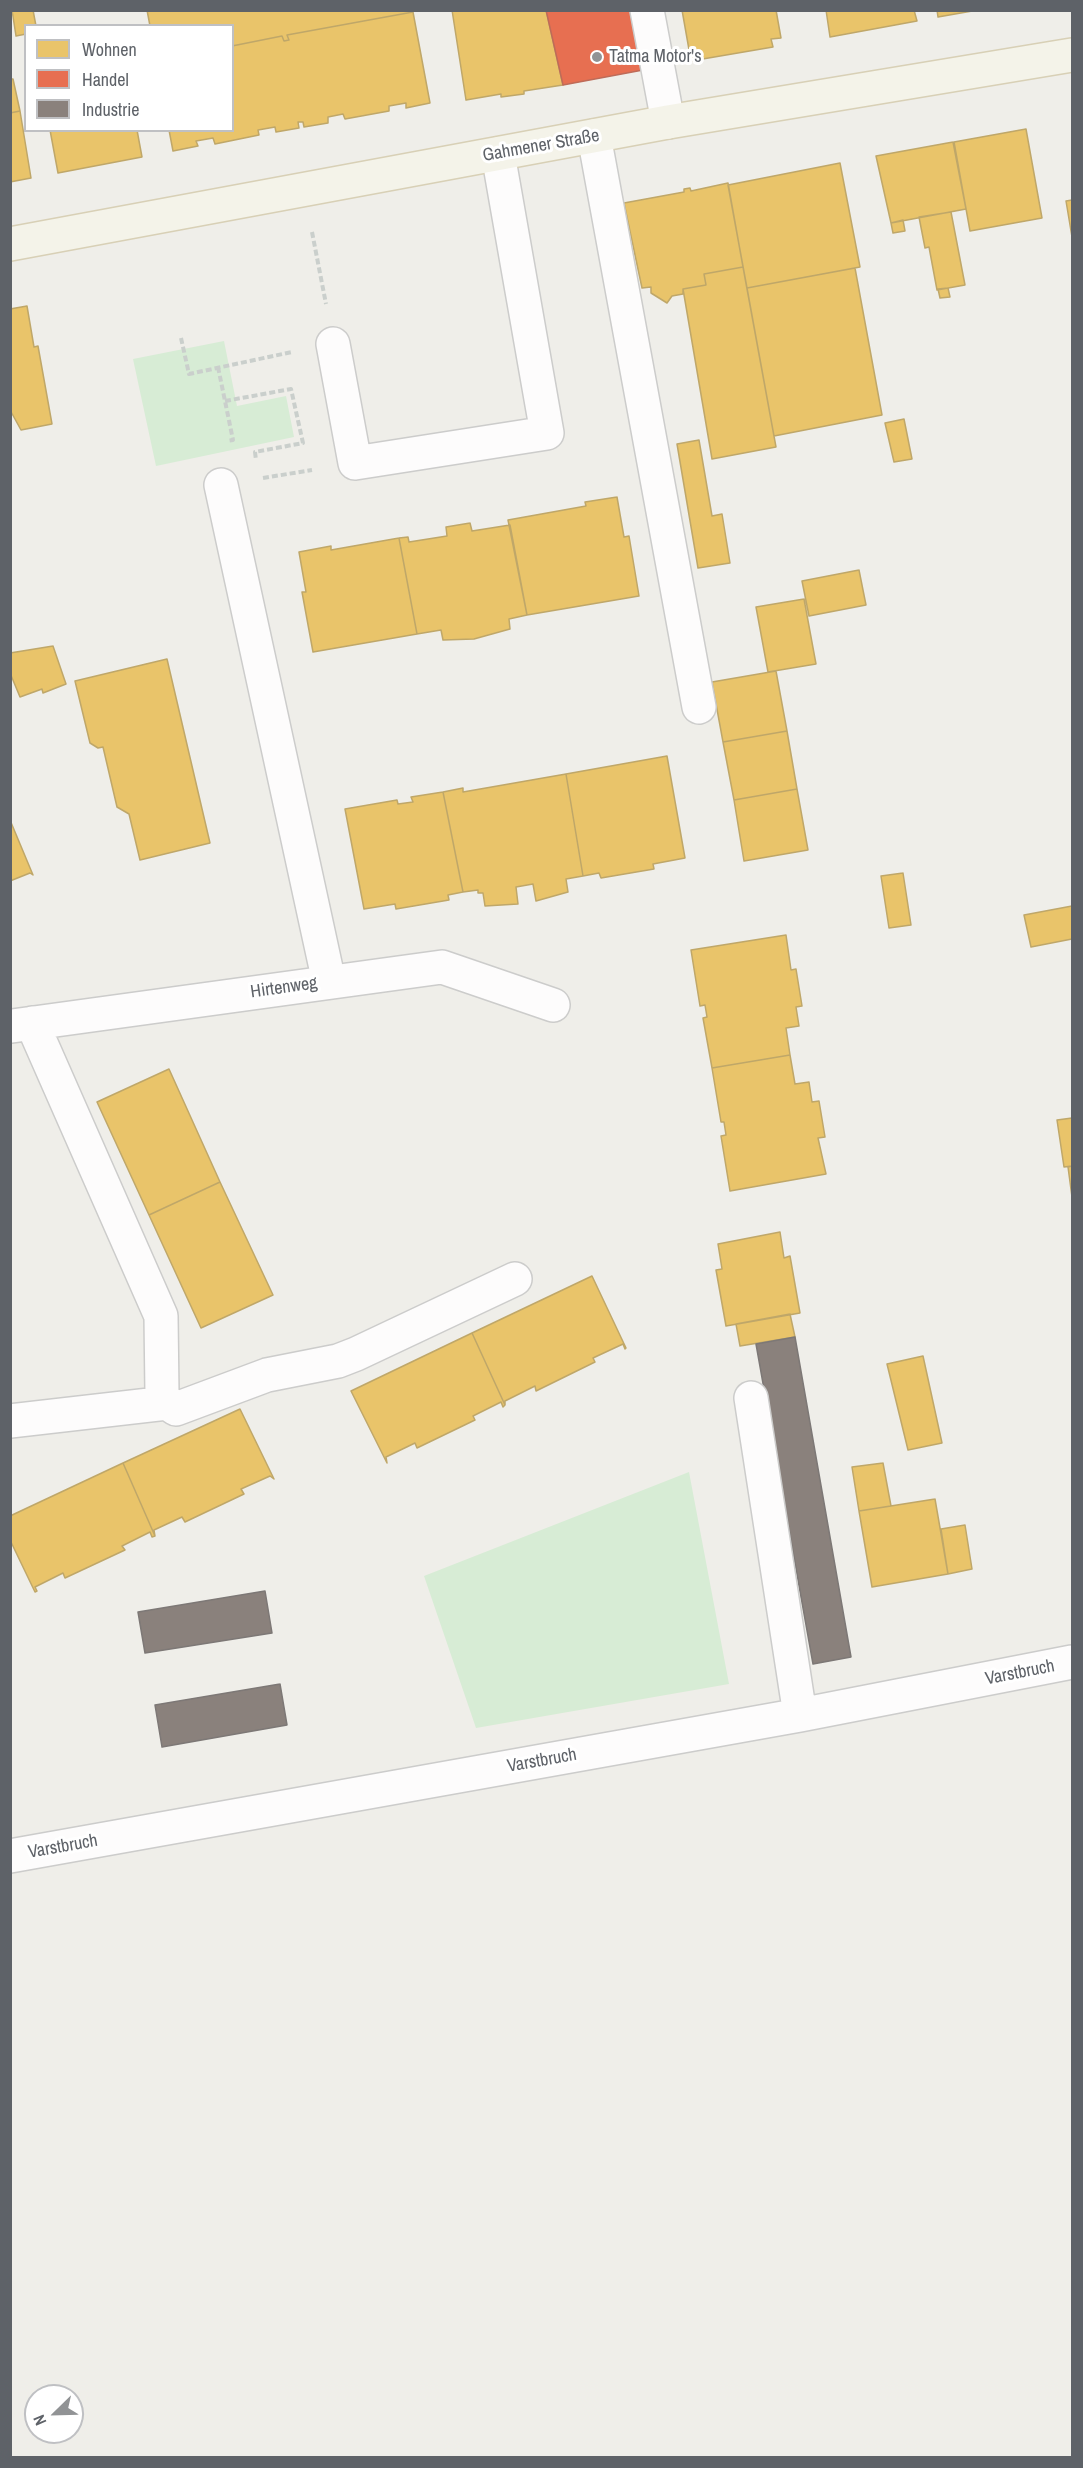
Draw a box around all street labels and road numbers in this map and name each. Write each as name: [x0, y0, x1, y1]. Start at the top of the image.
street label: Gahmener Straße: [481, 125, 601, 167]
street label: Hirtenweg: [249, 973, 319, 1003]
street label: Varstbruch: [983, 1656, 1057, 1690]
street label: Varstbruch: [506, 1744, 578, 1778]
street label: Varstbruch: [27, 1830, 99, 1864]

